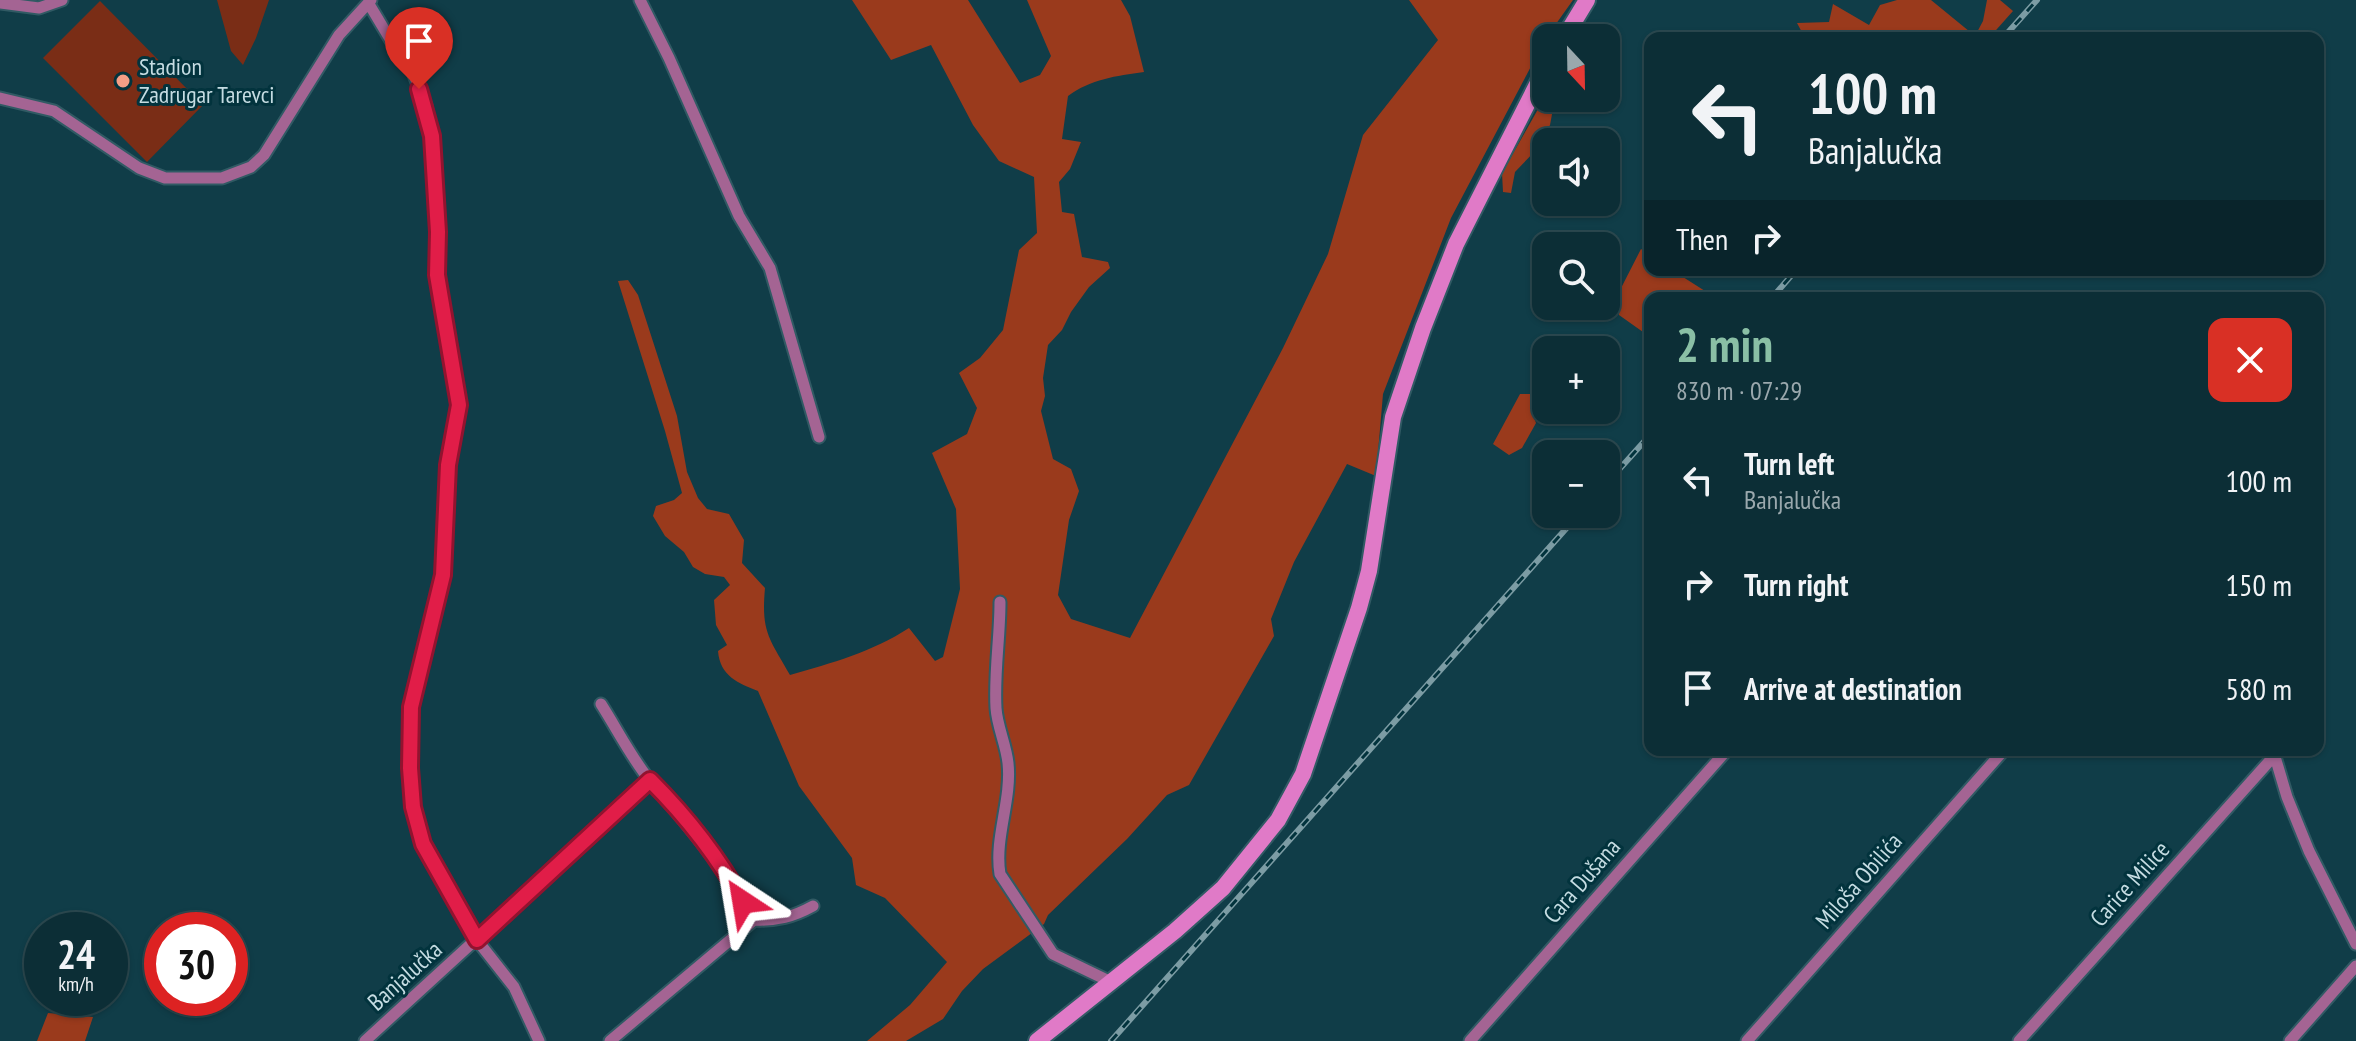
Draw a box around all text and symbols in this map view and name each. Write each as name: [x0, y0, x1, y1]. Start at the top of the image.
pin: [385, 7, 453, 89]
icon: arrive: [397, 19, 441, 63]
north arrow: [1532, 24, 1620, 112]
map controls: [1532, 24, 1620, 528]
place label: Stadion Zadrugar Tarevci: [139, 51, 275, 110]
text: 100 m: [1808, 57, 1937, 129]
icon: left: [1676, 64, 1780, 168]
marker: Stadion Zadrugar Tarevci: [114, 72, 132, 90]
text: Banjalučka: [1808, 127, 1943, 174]
button: sound: [1532, 128, 1620, 216]
icon: right: [1744, 216, 1788, 260]
text: Then: [1676, 219, 1728, 258]
button: search: [1532, 232, 1620, 320]
text: 2 min: [1676, 313, 1773, 375]
button: close: [2208, 318, 2292, 402]
button: +: [1532, 336, 1620, 424]
text: 830 m · 07:29: [1676, 374, 1802, 407]
button: −: [1532, 440, 1620, 528]
text: Turn left: [1744, 444, 1834, 483]
icon: left: [1676, 458, 1720, 502]
text: 100 m: [2226, 461, 2292, 500]
text: Banjalučka: [1744, 483, 1841, 516]
icon: right: [1676, 562, 1720, 606]
text: Turn right: [1744, 565, 1848, 604]
text: 150 m: [2226, 565, 2292, 604]
icon: arrive: [1676, 666, 1720, 710]
text: Arrive at destination: [1744, 669, 1962, 708]
text: 580 m: [2226, 669, 2292, 708]
street label: Miloša Obilića: [1809, 826, 1909, 935]
street label: Cara Dušana: [1536, 832, 1627, 929]
street label: Carice Milice: [2083, 834, 2176, 933]
position arrow: [701, 860, 785, 944]
speed limit sign: 30: [144, 912, 248, 1016]
text: 24: [57, 928, 95, 980]
street label: Banjalučka: [361, 934, 448, 1017]
text: km/h: [58, 971, 94, 997]

